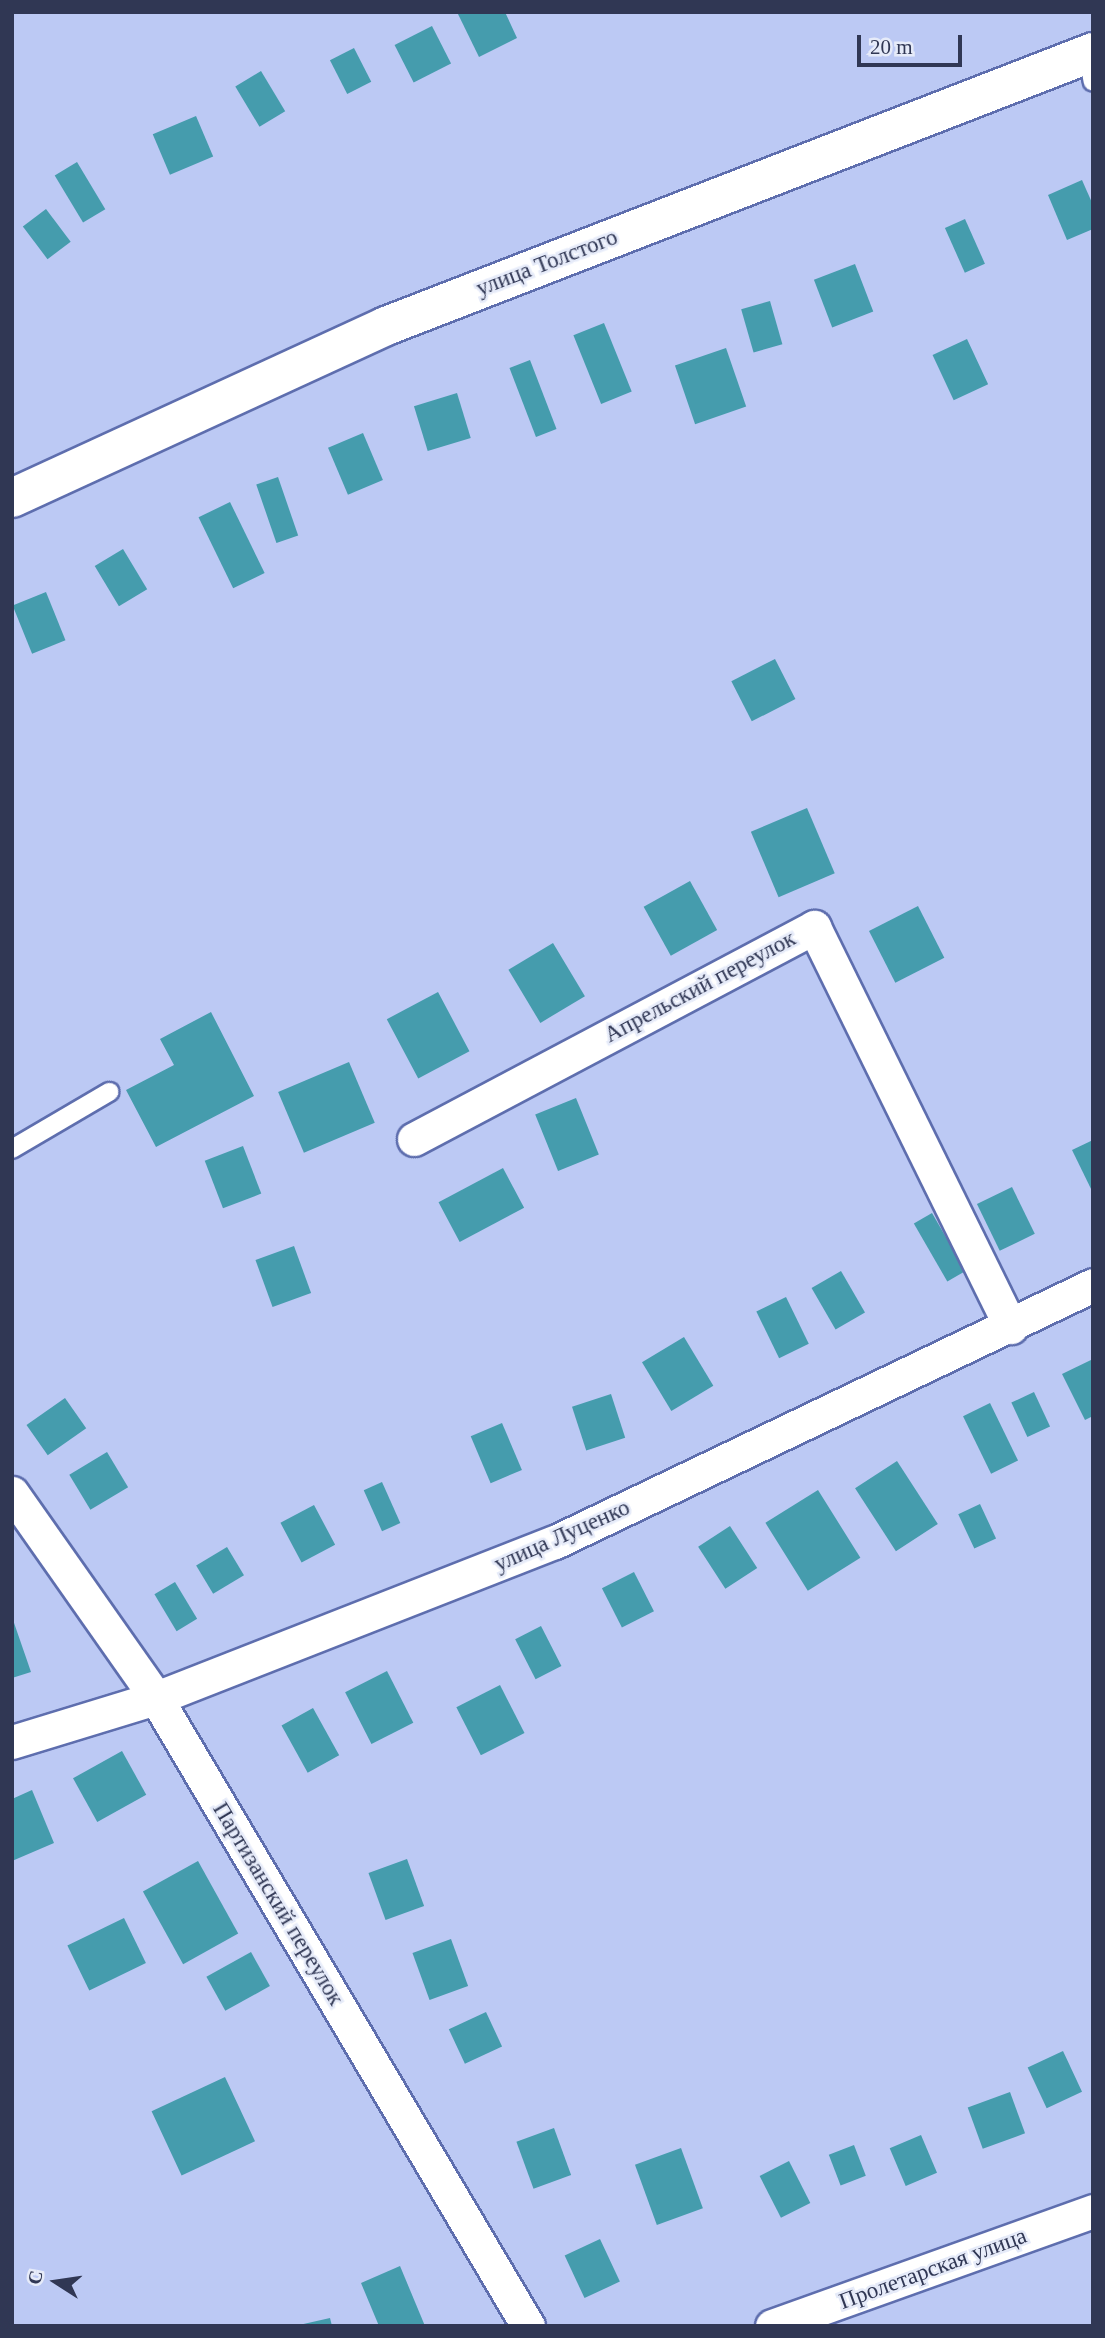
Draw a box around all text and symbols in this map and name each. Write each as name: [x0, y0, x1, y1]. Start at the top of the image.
scale bar: [860, 21, 965, 65]
text: 20 m: [870, 35, 913, 59]
street label: улица Толстого: [472, 223, 622, 303]
street label: Апрельский переулок: [600, 925, 800, 1049]
street label: улица Луценко: [490, 1494, 634, 1578]
street label: Партизанский переулок: [206, 1797, 350, 2011]
street label: Пролетарская улица: [836, 2222, 1030, 2316]
north arrow: [21, 2247, 91, 2317]
text: С: [23, 2269, 47, 2286]

